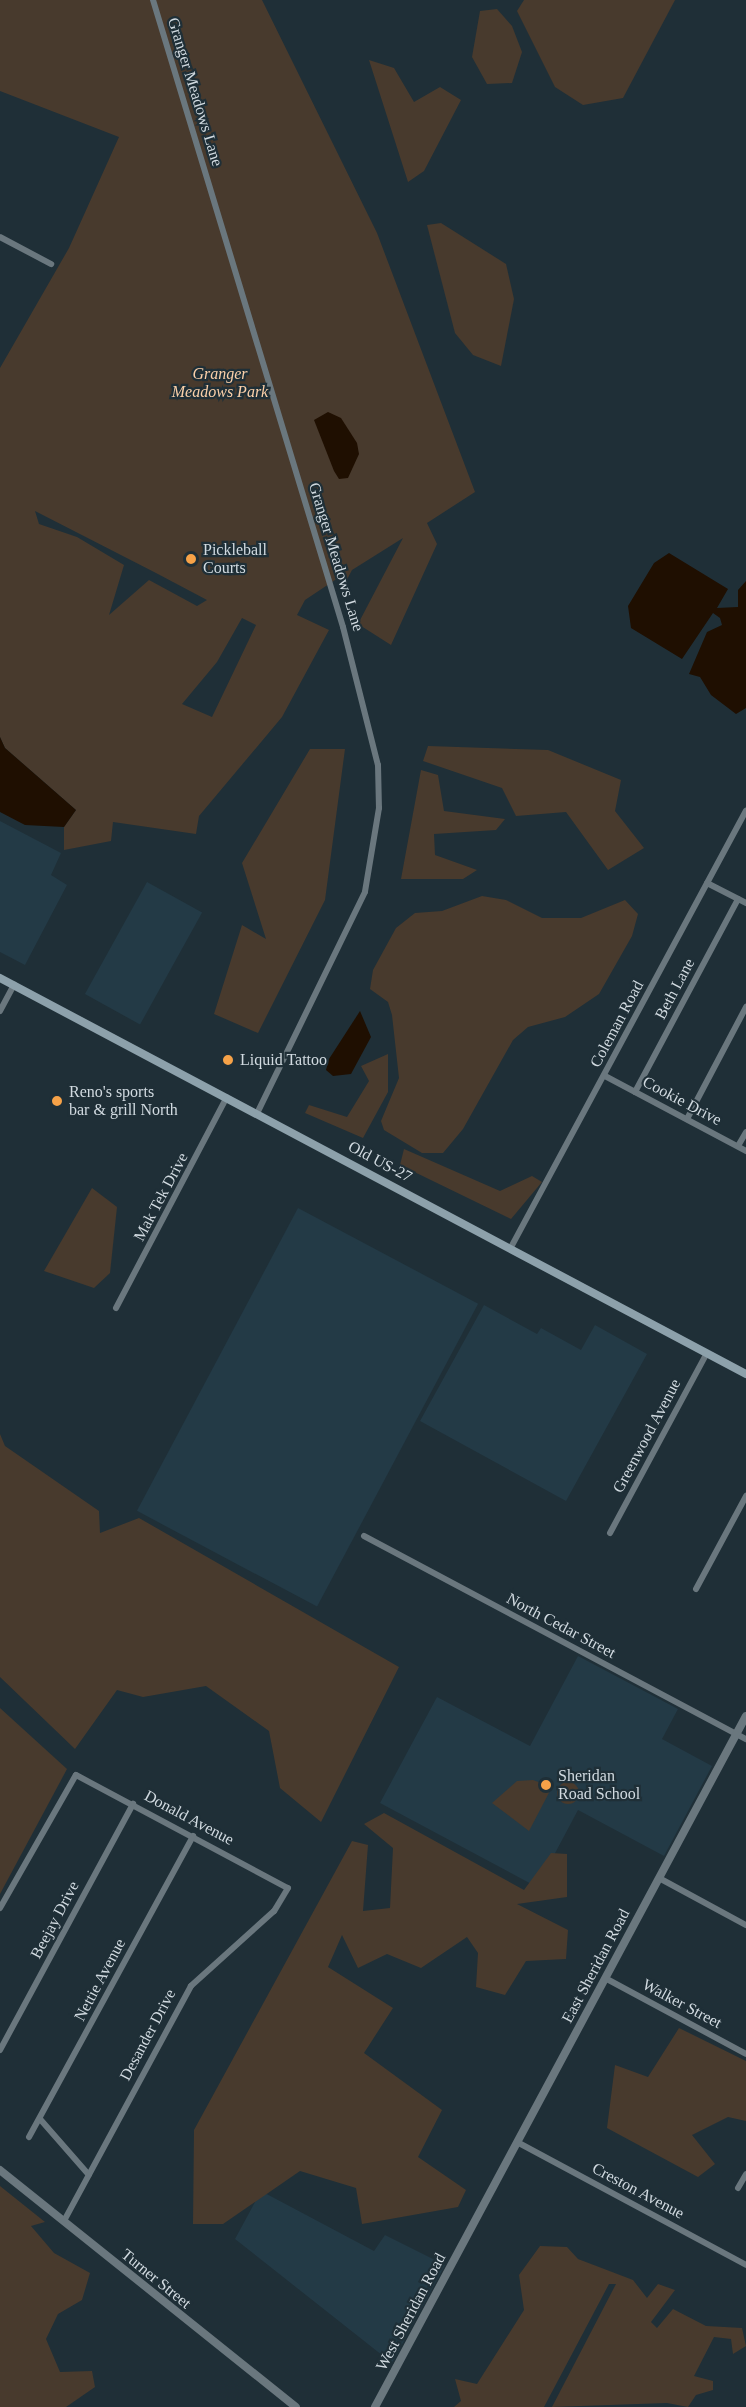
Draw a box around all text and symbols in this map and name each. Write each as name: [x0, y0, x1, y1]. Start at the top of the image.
street label: Granger Meadows Lane: [163, 15, 227, 169]
park label: Granger Meadows Park: [172, 364, 268, 402]
street label: Granger Meadows Lane: [304, 480, 368, 634]
place label: Pickleball Courts: [203, 540, 267, 578]
marker: Pickleball Courts: [184, 552, 198, 566]
street label: Beth Lane: [651, 955, 699, 1023]
street label: Coleman Road: [586, 977, 648, 1071]
place label: Liquid Tattoo: [240, 1050, 327, 1070]
marker: Liquid Tattoo: [221, 1053, 235, 1067]
street label: Cookie Drive: [639, 1072, 725, 1130]
place label: Reno's sports bar & grill North: [69, 1082, 178, 1120]
marker: Reno's sports bar & grill North: [50, 1094, 64, 1108]
street label: Old US-27: [345, 1137, 415, 1187]
street label: Mak Tek Drive: [130, 1149, 192, 1245]
street label: Greenwood Avenue: [609, 1375, 685, 1497]
street label: North Cedar Street: [503, 1589, 619, 1663]
place label: Sheridan Road School: [558, 1766, 640, 1804]
marker: Sheridan Road School: [539, 1778, 553, 1792]
street label: Donald Avenue: [140, 1786, 238, 1850]
street label: Beejay Drive: [27, 1878, 83, 1962]
street label: East Sheridan Road: [558, 1906, 634, 2026]
street label: Nettie Avenue: [70, 1935, 130, 2025]
street label: Walker Street: [639, 1975, 725, 2033]
street label: Desander Drive: [116, 1986, 180, 2084]
street label: Creston Avenue: [588, 2158, 688, 2224]
street label: Turner Street: [117, 2245, 195, 2313]
street label: West Sheridan Road: [372, 2250, 450, 2374]

